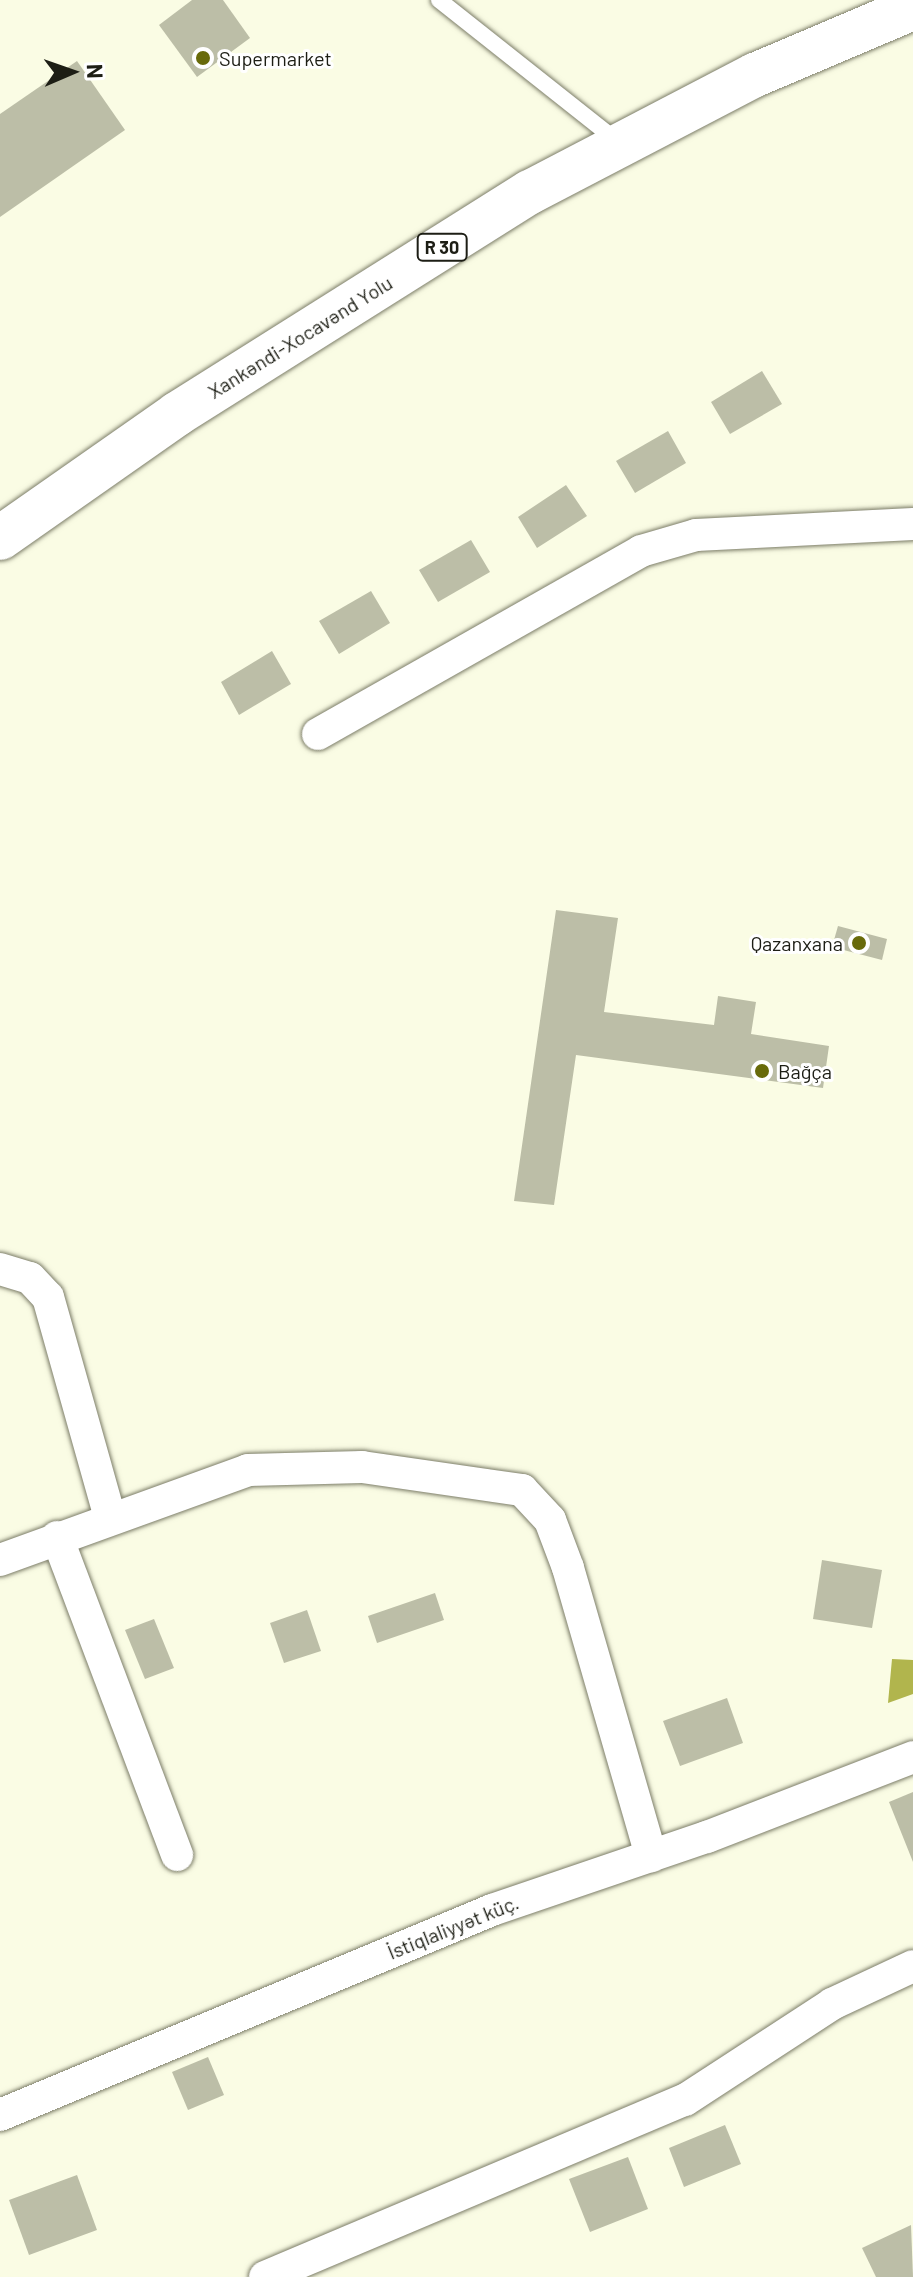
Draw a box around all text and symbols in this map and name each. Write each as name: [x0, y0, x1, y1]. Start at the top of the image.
north arrow: [32, 32, 112, 112]
place label: Supermarket: [219, 46, 332, 70]
marker: Supermarket: [194, 49, 212, 67]
text: N: [83, 63, 109, 79]
road number: R 30: [416, 233, 468, 261]
street label: Xankəndi-Xocavənd Yolu: [203, 270, 397, 404]
place label: Qazanxana: [751, 931, 843, 955]
marker: Qazanxana: [850, 934, 868, 952]
place label: Bağça: [778, 1059, 832, 1083]
marker: Bağça: [753, 1062, 771, 1080]
street label: İstiqlaliyyət küç.: [384, 1890, 522, 1964]

